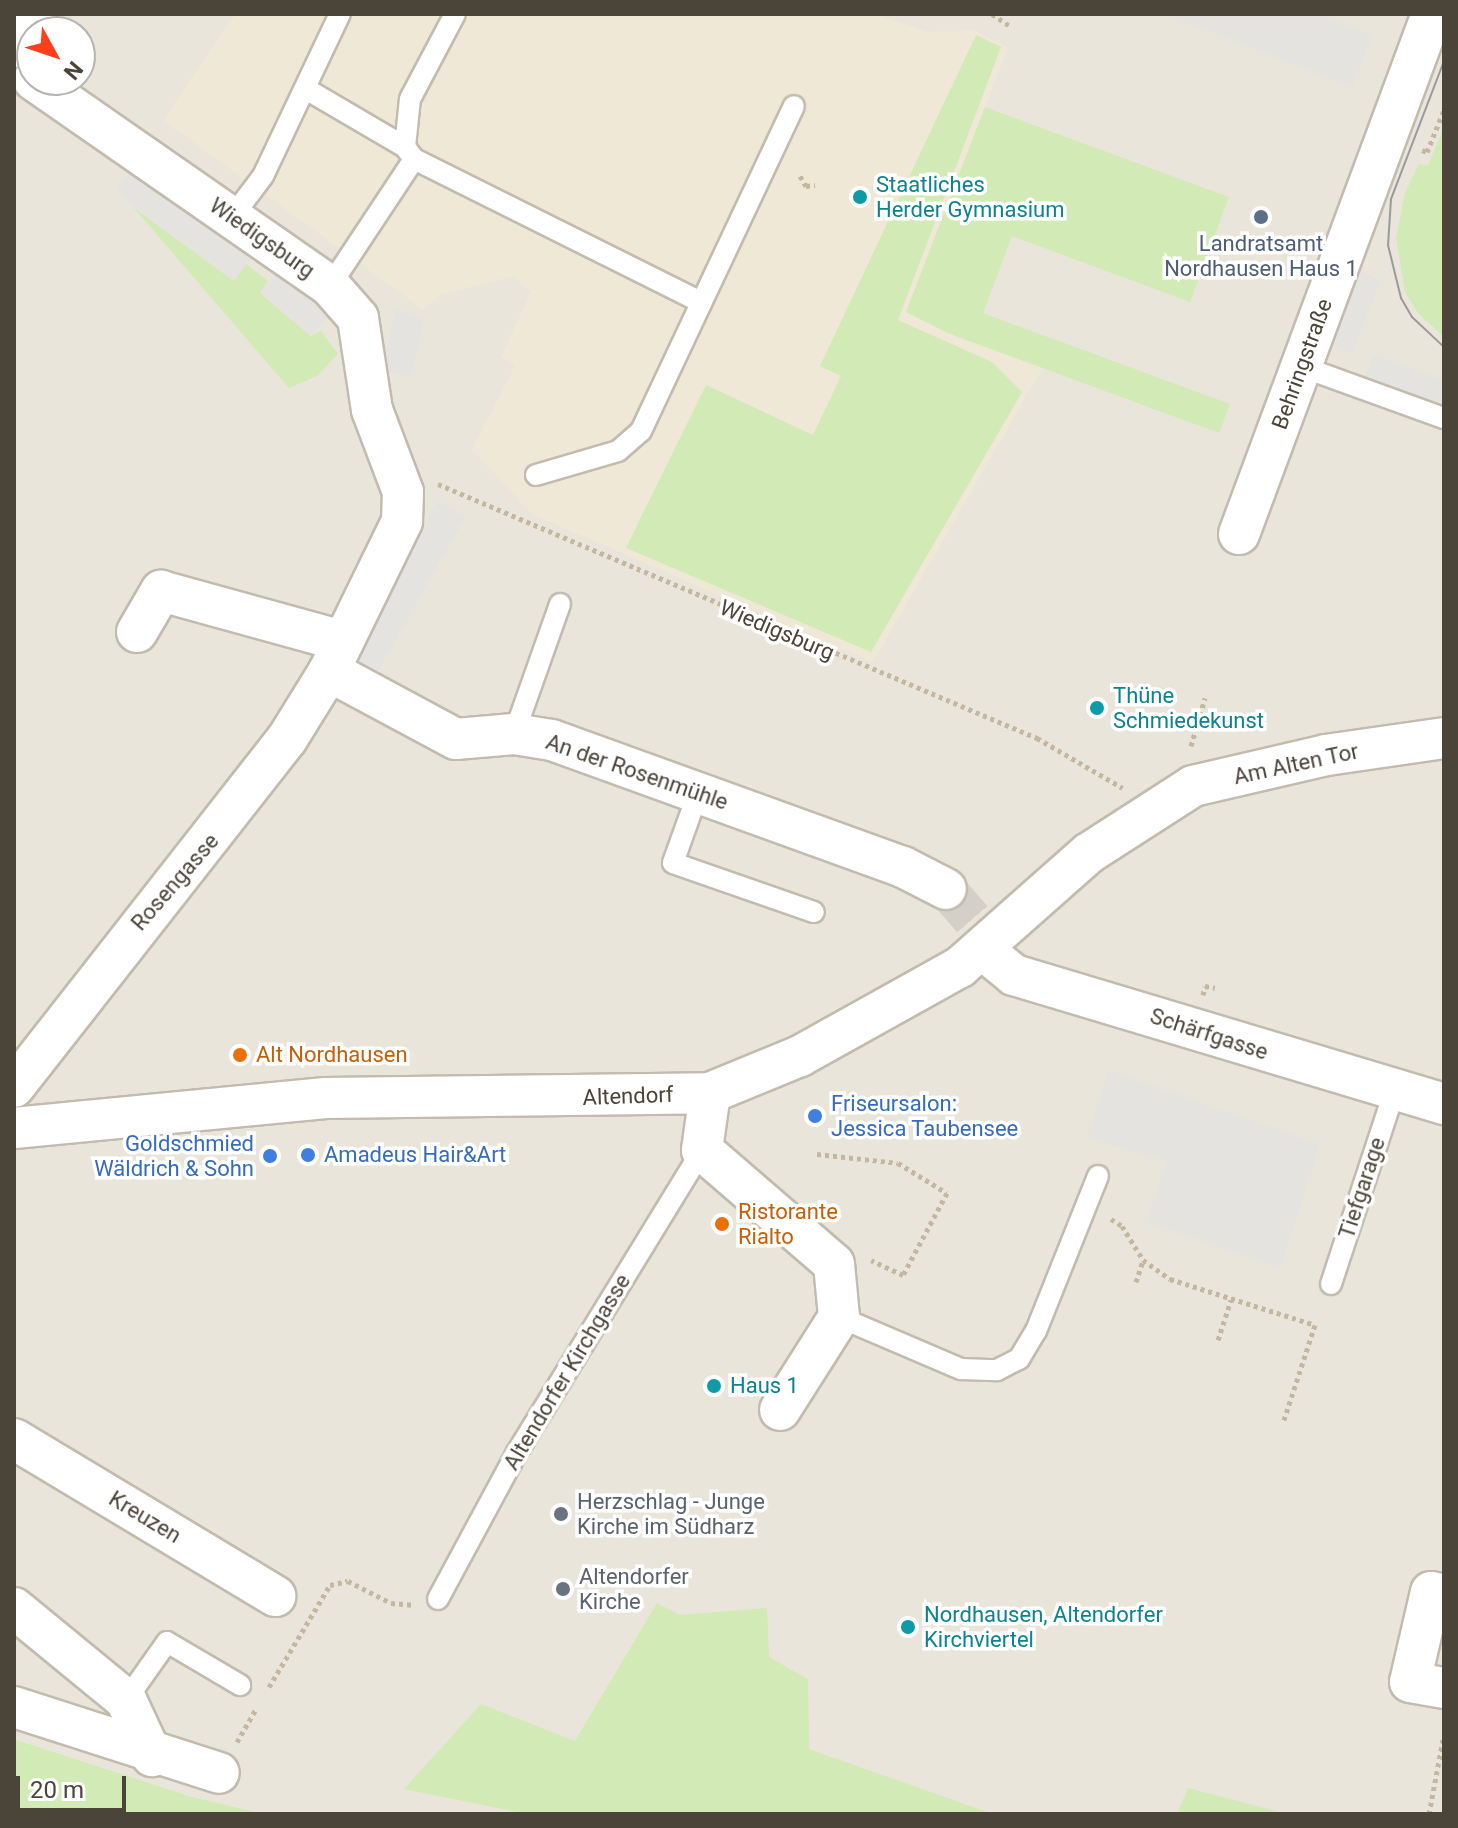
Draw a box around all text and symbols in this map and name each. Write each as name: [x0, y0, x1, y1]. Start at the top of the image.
north arrow: [16, 16, 96, 96]
text: N: [59, 56, 88, 84]
place label: Staatliches Herder Gymnasium: [876, 171, 1065, 222]
marker: Staatliches Herder Gymnasium: [851, 188, 869, 206]
street label: Wiedigsburg: [204, 192, 320, 284]
marker: Landratsamt Nordhausen Haus 1: [1252, 208, 1270, 226]
place label: Landratsamt Nordhausen Haus 1: [1164, 230, 1358, 282]
street label: Behringstraße: [1266, 295, 1338, 433]
street label: Wiedigsburg: [716, 594, 838, 666]
place label: Thüne Schmiedekunst: [1113, 682, 1264, 734]
marker: Thüne Schmiedekunst: [1088, 699, 1106, 717]
street label: An der Rosenmühle: [543, 728, 731, 816]
street label: Am Alten Tor: [1231, 738, 1361, 790]
street label: Rosengasse: [126, 828, 224, 936]
street label: Schärfgasse: [1147, 1003, 1271, 1065]
place label: Alt Nordhausen: [256, 1042, 408, 1068]
marker: Alt Nordhausen: [231, 1046, 249, 1064]
street label: Altendorf: [582, 1081, 674, 1111]
place label: Friseursalon: Jessica Taubensee: [831, 1090, 1019, 1142]
marker: Friseursalon: Jessica Taubensee: [806, 1107, 824, 1125]
place label: Goldschmied Wäldrich & Sohn: [94, 1130, 254, 1182]
street label: Tiefgarage: [1333, 1134, 1391, 1242]
place label: Amadeus Hair&Art: [324, 1142, 506, 1168]
marker: Amadeus Hair&Art: [299, 1146, 317, 1164]
marker: Goldschmied Wäldrich & Sohn: [261, 1147, 279, 1165]
place label: Ristorante Rialto: [738, 1198, 838, 1250]
marker: Ristorante Rialto: [713, 1215, 731, 1233]
street label: Altendorfer Kirchgasse: [498, 1269, 636, 1475]
place label: Haus 1: [730, 1373, 799, 1399]
marker: Haus 1: [705, 1377, 723, 1395]
street label: Kreuzen: [104, 1485, 186, 1549]
place label: Herzschlag - Junge Kirche im Südharz: [577, 1488, 765, 1540]
marker: Herzschlag - Junge Kirche im Südharz: [552, 1505, 570, 1523]
place label: Altendorfer Kirche: [579, 1563, 689, 1614]
marker: Altendorfer Kirche: [554, 1580, 572, 1598]
place label: Nordhausen, Altendorfer Kirchviertel: [924, 1601, 1163, 1652]
marker: Nordhausen, Altendorfer Kirchviertel: [899, 1618, 917, 1636]
scale bar: [20, 1760, 130, 1810]
text: 20 m: [30, 1776, 84, 1804]

